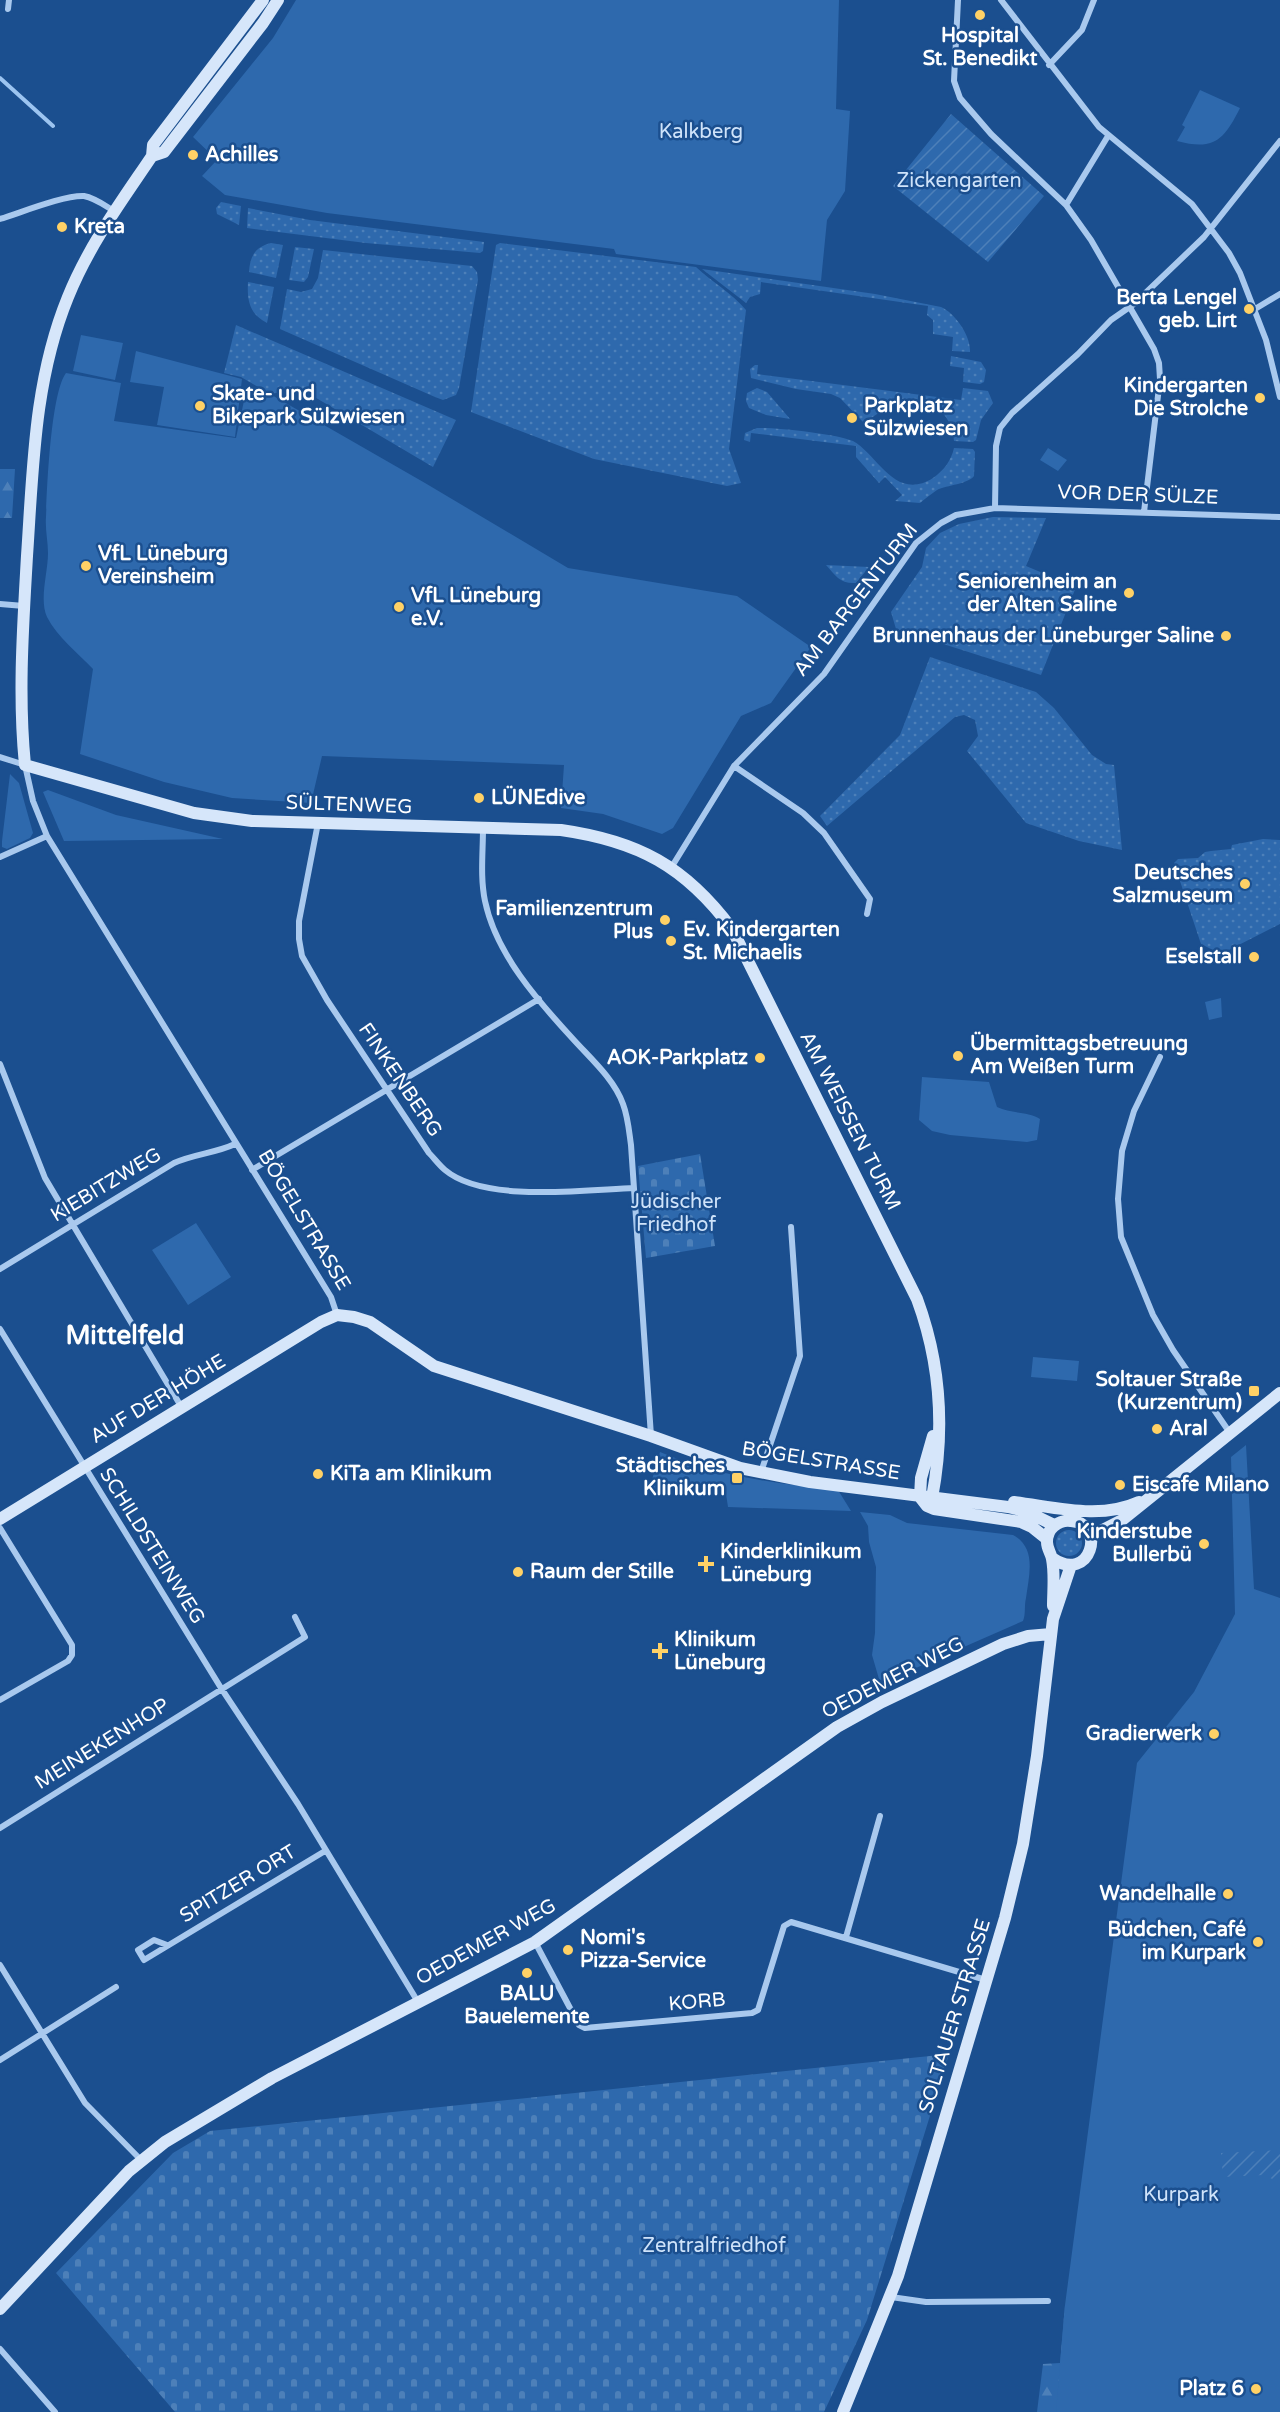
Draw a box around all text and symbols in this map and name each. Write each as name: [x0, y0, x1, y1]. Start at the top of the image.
marker: Hospital St. Benedikt: [973, 8, 987, 22]
place label: Hospital St. Benedikt: [923, 24, 1038, 71]
park label: Kalkberg: [659, 120, 743, 144]
place label: Achilles: [205, 143, 279, 167]
marker: Achilles: [186, 148, 200, 162]
park label: Zickengarten: [896, 169, 1022, 193]
place label: Kreta: [74, 215, 125, 239]
marker: Kreta: [55, 220, 69, 234]
place label: Berta Lengel geb. Lirt: [1116, 286, 1237, 333]
marker: Berta Lengel geb. Lirt: [1242, 302, 1256, 316]
place label: Kindergarten Die Strolche: [1124, 374, 1248, 421]
place label: Skate- und Bikepark Sülzwiesen: [212, 382, 405, 429]
marker: Kindergarten Die Strolche: [1253, 391, 1267, 405]
place label: Parkplatz Sülzwiesen: [864, 394, 969, 441]
marker: Skate- und Bikepark Sülzwiesen: [193, 399, 207, 413]
marker: Parkplatz Sülzwiesen: [845, 411, 859, 425]
street label: VOR DER SÜLZE: [1057, 479, 1219, 510]
street label: AM BARGENTURM: [789, 519, 923, 681]
place label: VfL Lüneburg Vereinsheim: [98, 542, 228, 589]
marker: VfL Lüneburg Vereinsheim: [79, 559, 93, 573]
place label: Seniorenheim an der Alten Saline: [958, 570, 1117, 617]
place label: VfL Lüneburg e.V.: [411, 584, 541, 631]
marker: Seniorenheim an der Alten Saline: [1122, 586, 1136, 600]
marker: VfL Lüneburg e.V.: [392, 600, 406, 614]
place label: Brunnenhaus der Lüneburger Saline: [872, 624, 1214, 648]
marker: Brunnenhaus der Lüneburger Saline: [1219, 629, 1233, 643]
place label: LÜNEdive: [491, 785, 585, 810]
street label: SÜLTENWEG: [285, 790, 413, 819]
marker: LÜNEdive: [472, 791, 486, 805]
place label: Deutsches Salzmuseum: [1113, 861, 1233, 908]
marker: Deutsches Salzmuseum: [1238, 877, 1252, 891]
place label: Familienzentrum Plus: [495, 897, 653, 944]
marker: Familienzentrum Plus: [658, 913, 672, 927]
place label: Ev. Kindergarten St. Michaelis: [683, 918, 840, 965]
marker: Ev. Kindergarten St. Michaelis: [664, 934, 678, 948]
place label: Eselstall: [1165, 945, 1242, 969]
marker: Eselstall: [1247, 950, 1261, 964]
street label: FINKENBERG: [353, 1019, 447, 1141]
street label: AM WEISSEN TURM: [794, 1027, 906, 1215]
place label: Übermittagsbetreuung Am Weißen Turm: [970, 1031, 1188, 1079]
place label: AOK-Parkplatz: [607, 1046, 748, 1070]
marker: Übermittagsbetreuung Am Weißen Turm: [951, 1049, 965, 1063]
marker: AOK-Parkplatz: [753, 1051, 767, 1065]
street label: KIEBITZWEG: [47, 1143, 165, 1227]
street label: BÖGELSTRASSE: [253, 1145, 356, 1295]
park label: Jüdischer Friedhof: [631, 1190, 722, 1237]
district label: Mittelfeld: [66, 1320, 184, 1351]
street label: AUF DER HÖHE: [86, 1348, 230, 1449]
place label: Soltauer Straße (Kurzentrum): [1095, 1368, 1242, 1415]
marker: Soltauer Straße (Kurzentrum): [1247, 1384, 1261, 1398]
place label: Aral: [1169, 1417, 1208, 1441]
marker: Aral: [1150, 1422, 1164, 1436]
street label: BÖGELSTRASSE: [740, 1436, 902, 1485]
place label: Städtisches Klinikum: [616, 1454, 725, 1501]
place label: KiTa am Klinikum: [330, 1462, 492, 1486]
street label: SCHILDSTEINWEG: [94, 1463, 210, 1629]
marker: KiTa am Klinikum: [311, 1467, 325, 1481]
marker: Städtisches Klinikum: [730, 1471, 744, 1485]
place label: Eiscafe Milano: [1132, 1473, 1269, 1497]
marker: Eiscafe Milano: [1113, 1478, 1127, 1492]
place label: Kinderstube Bullerbü: [1077, 1520, 1192, 1567]
marker: Kinderstube Bullerbü: [1197, 1537, 1211, 1551]
place label: Kinderklinikum Lüneburg: [720, 1540, 862, 1587]
marker: Kinderklinikum Lüneburg: [697, 1555, 715, 1573]
place label: Raum der Stille: [530, 1560, 674, 1584]
marker: Raum der Stille: [511, 1565, 525, 1579]
place label: Klinikum Lüneburg: [674, 1628, 766, 1675]
street label: OEDEMER WEG: [818, 1632, 968, 1724]
marker: Klinikum Lüneburg: [651, 1642, 669, 1660]
street label: MEINEKENHOP: [31, 1693, 173, 1795]
place label: Gradierwerk: [1086, 1722, 1202, 1746]
marker: Gradierwerk: [1207, 1727, 1221, 1741]
street label: SPITZER ORT: [176, 1840, 300, 1928]
place label: Wandelhalle: [1100, 1882, 1216, 1906]
marker: Wandelhalle: [1221, 1887, 1235, 1901]
street label: OEDEMER WEG: [412, 1894, 560, 1990]
street label: SOLTAUER STRASSE: [914, 1916, 996, 2116]
place label: Büdchen, Café im Kurpark: [1107, 1918, 1246, 1965]
place label: Nomi's Pizza-Service: [580, 1926, 706, 1973]
marker: Büdchen, Café im Kurpark: [1251, 1935, 1265, 1949]
marker: Nomi's Pizza-Service: [561, 1943, 575, 1957]
marker: BALU Bauelemente: [520, 1966, 534, 1980]
place label: BALU Bauelemente: [464, 1982, 590, 2029]
street label: KORB: [667, 1988, 727, 2016]
park label: Kurpark: [1143, 2183, 1219, 2207]
park label: Zentralfriedhof: [642, 2234, 786, 2258]
place label: Platz 6: [1179, 2377, 1244, 2401]
marker: Platz 6: [1249, 2382, 1263, 2396]

